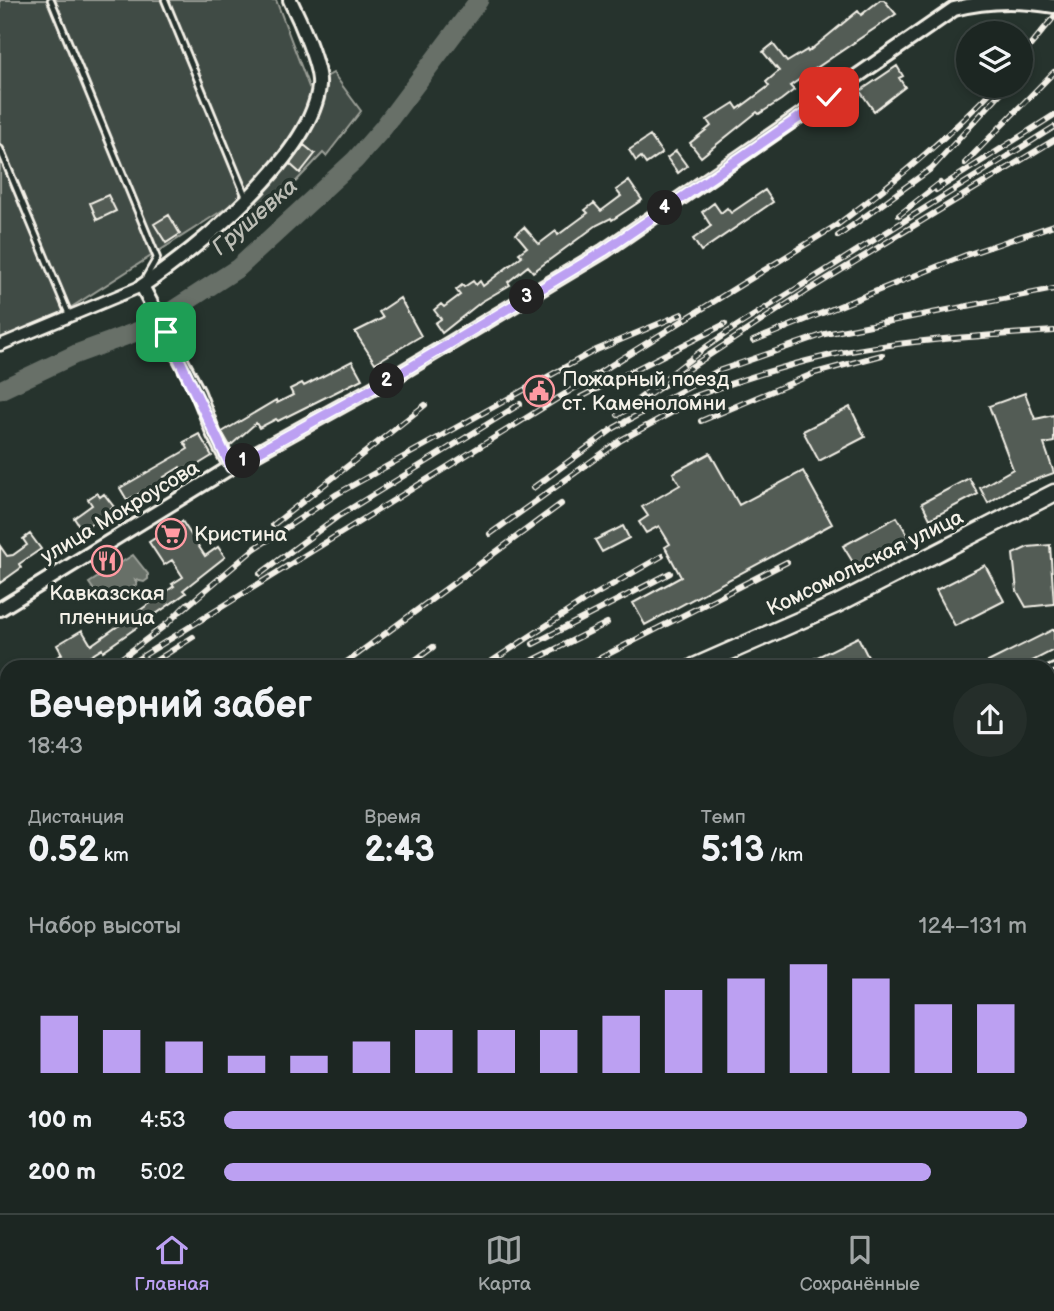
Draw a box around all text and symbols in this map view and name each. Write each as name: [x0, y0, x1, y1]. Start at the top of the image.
map controls: [956, 21, 1033, 98]
button: layers: [956, 21, 1033, 98]
pin: [799, 67, 859, 127]
icon: check: [810, 78, 848, 116]
water label: Грушевка: [206, 172, 304, 262]
pin: 4: [648, 190, 682, 226]
text: 4: [659, 196, 670, 219]
pin: 3: [510, 280, 544, 314]
text: 3: [521, 285, 532, 308]
pin: [136, 302, 196, 362]
icon: arrive: [147, 313, 185, 351]
pin: 2: [370, 364, 404, 398]
place label: Пожарный поезд ст. Каменоломни: [562, 367, 729, 416]
text: 2: [381, 369, 392, 392]
public building icon: Пожарный поезд ст. Каменоломни: [522, 374, 556, 408]
pin: 1: [226, 444, 260, 478]
text: 1: [239, 449, 247, 472]
street label: улица Мокроусова: [36, 454, 204, 569]
street label: Комсомольская улица: [763, 504, 968, 621]
supermarket icon: Кристина: [154, 517, 188, 551]
place label: Кристина: [194, 522, 288, 547]
restaurant icon: Кавказская пленница: [90, 544, 124, 578]
place label: Кавказская пленница: [49, 581, 165, 630]
text: Вечерний забег: [28, 683, 312, 728]
button: share: [953, 683, 1027, 757]
text: 18:43: [28, 732, 83, 760]
text: Дистанция: [28, 806, 124, 829]
text: Время: [364, 806, 421, 829]
text: Темп: [701, 806, 746, 829]
text: 0.52: [28, 829, 99, 872]
text: 2:43: [364, 829, 435, 872]
text: 5:13: [701, 829, 764, 872]
text: km: [99, 844, 129, 867]
text: /km: [764, 844, 803, 867]
text: Набор высоты: [28, 912, 181, 940]
text: 124–131 m: [919, 912, 1027, 940]
text: 100 m: [28, 1106, 92, 1134]
text: 4:53: [140, 1106, 186, 1134]
text: 200 m: [28, 1158, 96, 1186]
text: 5:02: [140, 1158, 185, 1186]
tab: Главная: [134, 1231, 209, 1296]
tab: Карта: [478, 1231, 531, 1296]
tab: Сохранённые: [800, 1231, 920, 1296]

